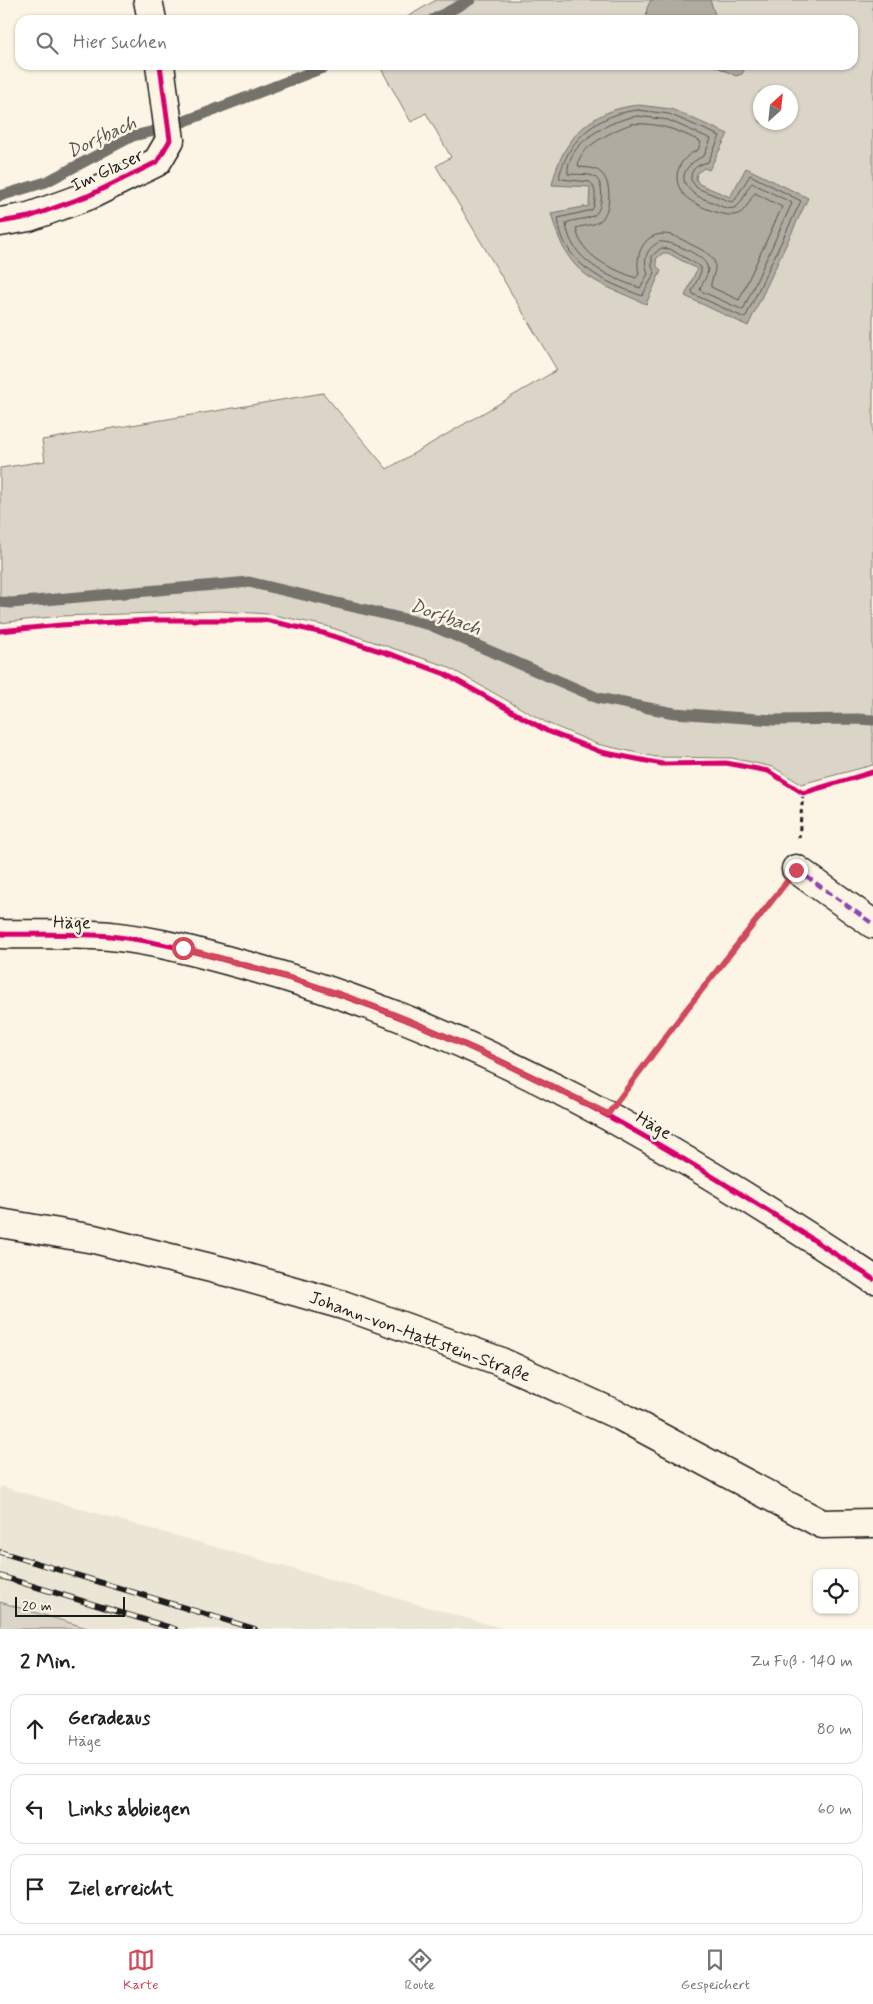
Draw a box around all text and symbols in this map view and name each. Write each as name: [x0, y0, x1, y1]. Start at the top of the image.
search box: [15, 15, 858, 70]
icon: search: [33, 29, 61, 57]
text: Hier suchen: [73, 30, 167, 55]
north arrow: [753, 85, 798, 130]
water label: Dorfbach: [63, 110, 141, 164]
street label: Im Glaser: [67, 143, 148, 198]
water label: Dorfbach: [407, 593, 485, 642]
route end: [785, 859, 808, 882]
street label: Häge: [53, 911, 91, 935]
route start: [172, 937, 195, 960]
street label: Häge: [631, 1106, 676, 1146]
street label: Johann-von-Hattstein-Straße: [306, 1286, 534, 1388]
map controls: [813, 1569, 858, 1614]
button: locate: [813, 1569, 858, 1614]
scale bar: [15, 1594, 125, 1617]
text: 20 m: [22, 1597, 52, 1615]
text: 2 Min.: [20, 1648, 75, 1676]
text: Zu Fuß · 140 m: [750, 1651, 853, 1672]
text: Geradeaus: [68, 1706, 150, 1731]
icon: ahead: [21, 1715, 49, 1743]
text: 80 m: [817, 1719, 852, 1740]
text: Häge: [68, 1731, 102, 1752]
icon: left: [21, 1795, 49, 1823]
text: Links abbiegen: [68, 1797, 190, 1822]
text: 60 m: [818, 1799, 852, 1820]
icon: arrive: [21, 1875, 49, 1903]
text: Ziel erreicht: [68, 1877, 173, 1902]
tab: Karte: [123, 1946, 159, 1994]
tab: Route: [404, 1946, 435, 1994]
tab: Gespeichert: [681, 1946, 750, 1994]

